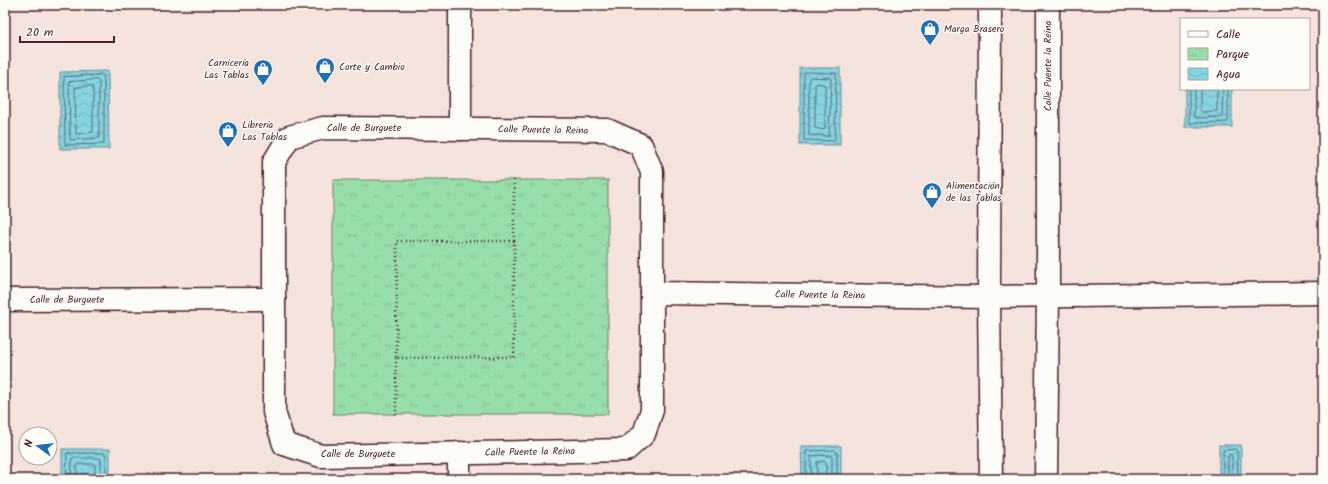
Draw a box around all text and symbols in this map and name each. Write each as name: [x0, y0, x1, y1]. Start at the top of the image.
scale bar: [20, 18, 114, 44]
shop icon: Marga Brasero: [919, 18, 941, 46]
legend: [1180, 18, 1310, 90]
street label: Calle Puente la Reina: [1040, 20, 1056, 111]
place label: Marga Brasero: [944, 21, 1005, 37]
text: 20 m: [26, 23, 54, 42]
text: Calle: [1216, 25, 1241, 44]
text: Parque: [1216, 45, 1250, 64]
place label: Carnicería Las Tablas: [204, 55, 250, 83]
shop icon: Corte y Cambio: [314, 56, 336, 84]
shop icon: Carnicería Las Tablas: [252, 58, 274, 86]
place label: Corte y Cambio: [339, 59, 405, 75]
text: Agua: [1216, 65, 1241, 84]
place label: Librería Las Tablas: [242, 117, 288, 145]
shop icon: Librería Las Tablas: [217, 120, 239, 148]
street label: Calle de Burguete: [327, 120, 402, 136]
street label: Calle Puente la Reina: [498, 121, 589, 139]
place label: Alimentación de las Tablas: [946, 178, 1002, 206]
shop icon: Alimentación de las Tablas: [921, 181, 943, 209]
street label: Calle Puente la Reina: [775, 286, 866, 304]
street label: Calle de Burguete: [30, 292, 105, 308]
north arrow: [18, 426, 58, 466]
text: N: [20, 438, 39, 449]
street label: Calle Puente la Reina: [485, 443, 576, 461]
street label: Calle de Burguete: [321, 446, 396, 462]

